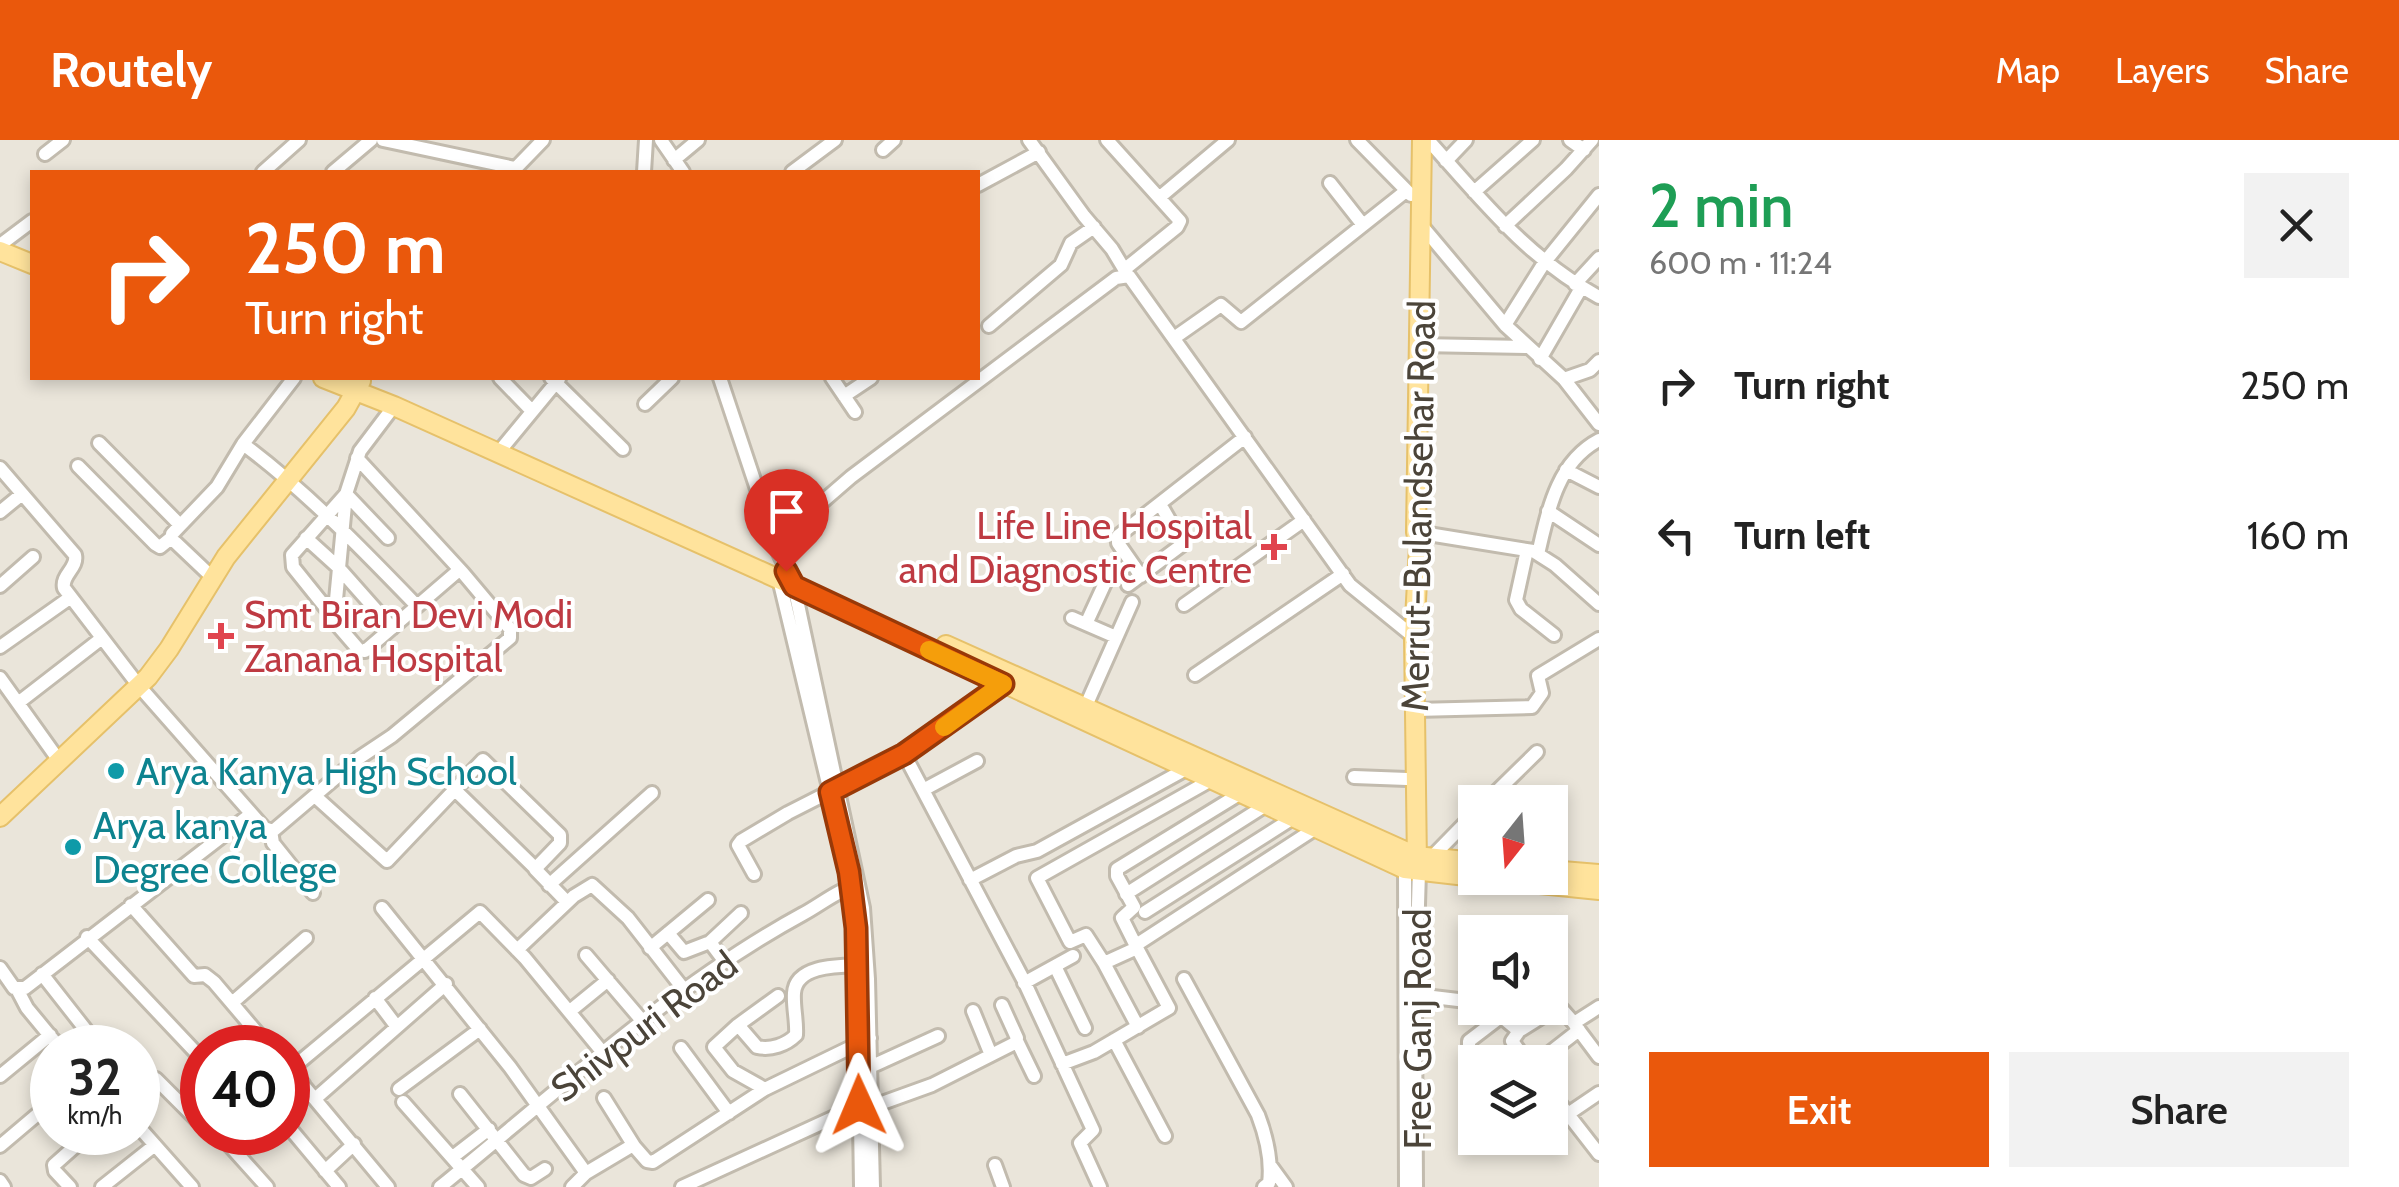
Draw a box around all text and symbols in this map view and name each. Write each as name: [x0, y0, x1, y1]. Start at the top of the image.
text: Routely: [50, 41, 212, 99]
text: Map: [1996, 49, 2060, 92]
text: Layers: [2115, 49, 2209, 92]
text: Share: [2264, 49, 2349, 92]
text: 2 min: [1649, 169, 1794, 242]
button: close: [2244, 173, 2349, 278]
text: 250 m: [245, 205, 446, 291]
icon: right: [80, 210, 210, 340]
text: 600 m · 11:24: [1649, 243, 1832, 282]
text: Turn right: [245, 291, 424, 345]
street label: Merrut-Bulandsehar Road: [1391, 300, 1445, 712]
icon: right: [1649, 358, 1704, 413]
text: Turn right: [1734, 362, 1890, 409]
text: 250 m: [2240, 362, 2349, 409]
pin: [744, 469, 829, 572]
icon: arrive: [759, 484, 814, 539]
place label: Life Line Hospital and Diagnostic Centre: [899, 502, 1252, 593]
icon: left: [1649, 508, 1704, 563]
text: Turn left: [1734, 512, 1870, 559]
text: 160 m: [2247, 512, 2349, 559]
marker: Life Line Hospital and Diagnostic Centre: [1261, 534, 1287, 560]
place label: Smt Biran Devi Modi Zanana Hospital: [244, 591, 573, 682]
marker: Smt Biran Devi Modi Zanana Hospital: [208, 623, 234, 649]
place label: Arya Kanya High School: [136, 748, 517, 795]
marker: Arya Kanya High School: [105, 760, 127, 782]
north arrow: [1458, 785, 1568, 895]
map controls: [1458, 785, 1568, 1155]
place label: Arya kanya Degree College: [93, 802, 337, 893]
marker: Arya kanya Degree College: [62, 836, 84, 858]
street label: Free Ganj Road: [1394, 908, 1441, 1150]
button: sound: [1458, 915, 1568, 1025]
street label: Shivpuri Road: [541, 941, 747, 1111]
speed limit sign: 40: [180, 1025, 310, 1155]
button: layers: [1458, 1045, 1568, 1155]
text: 32: [68, 1047, 122, 1108]
button: Exit: [1649, 1052, 1989, 1167]
button: Share: [2009, 1052, 2349, 1167]
position arrow: [807, 1053, 911, 1157]
text: km/h: [68, 1100, 122, 1130]

